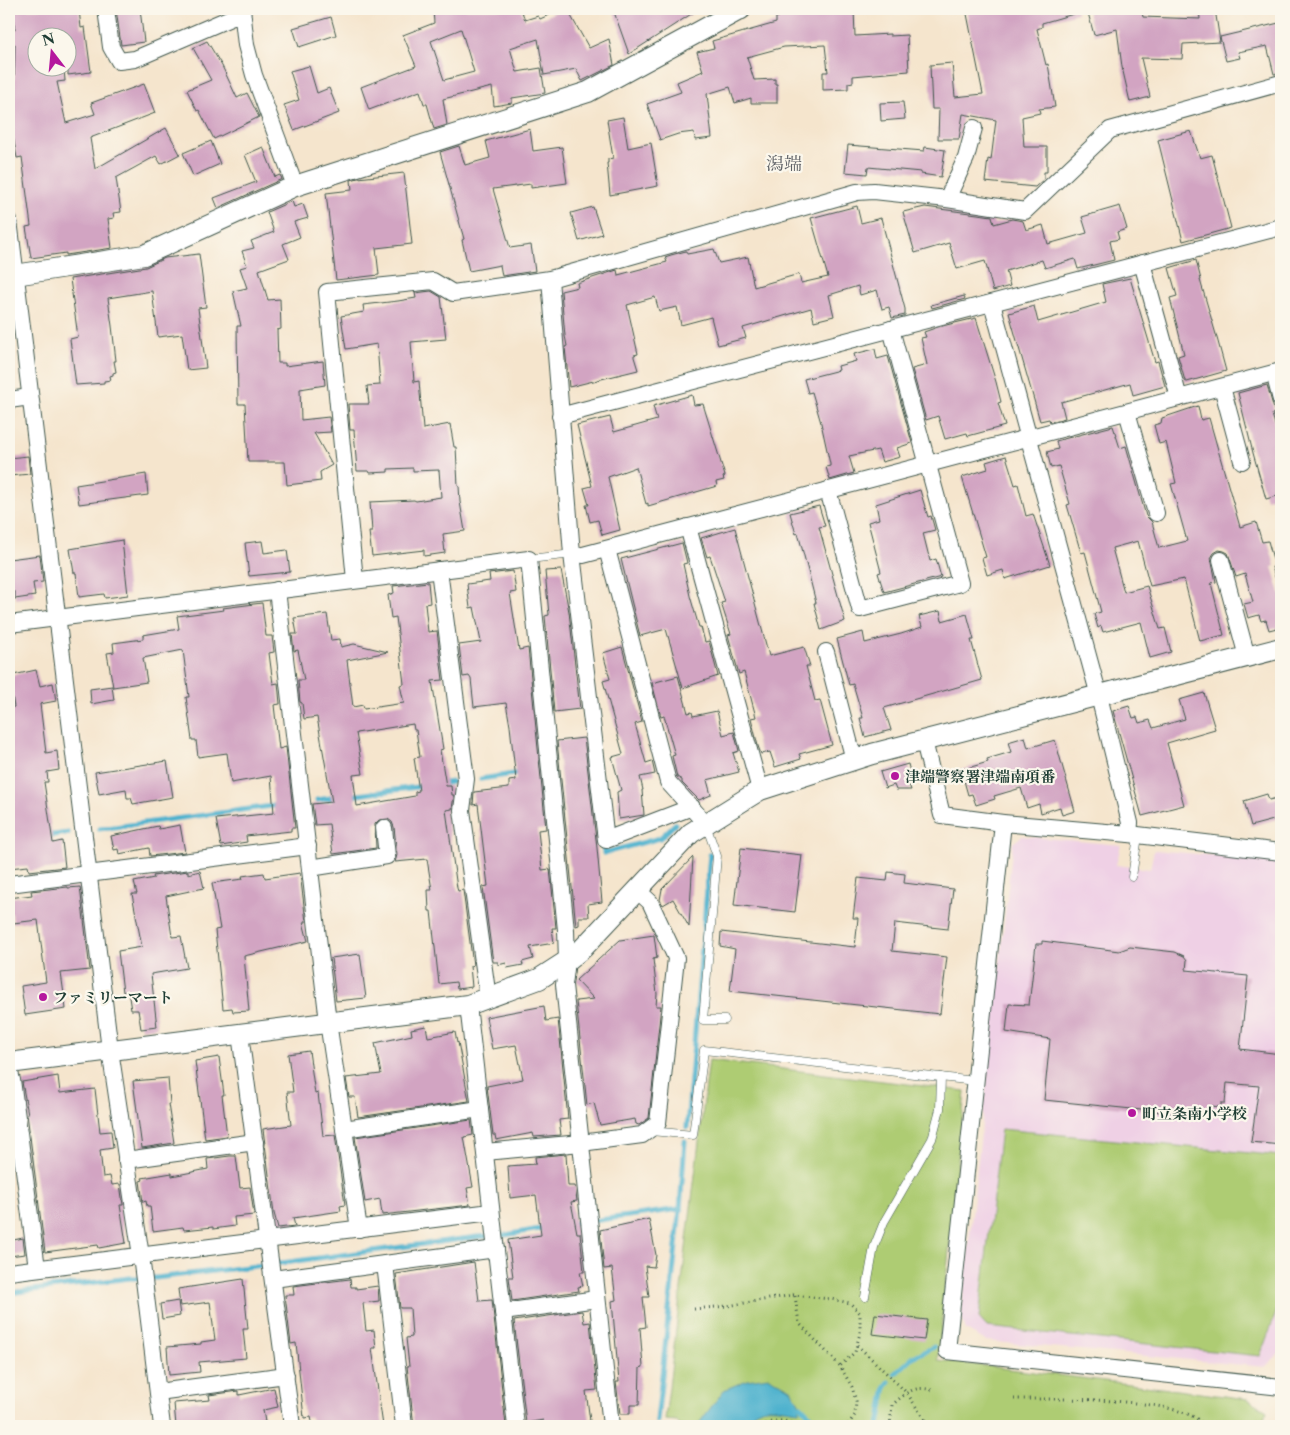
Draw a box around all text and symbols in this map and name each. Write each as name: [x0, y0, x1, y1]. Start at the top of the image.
north arrow: [28, 28, 78, 78]
text: N: [40, 29, 57, 50]
district label: 潟端: [766, 153, 802, 175]
place label: 津端警察署津端南項番: [905, 767, 1056, 786]
marker: 津端警察署津端南項番: [889, 770, 901, 782]
place label: ファミリーマート: [53, 988, 173, 1007]
marker: ファミリーマート: [37, 991, 49, 1003]
place label: 町立条南小学校: [1142, 1104, 1247, 1123]
marker: 町立条南小学校: [1126, 1107, 1138, 1119]

